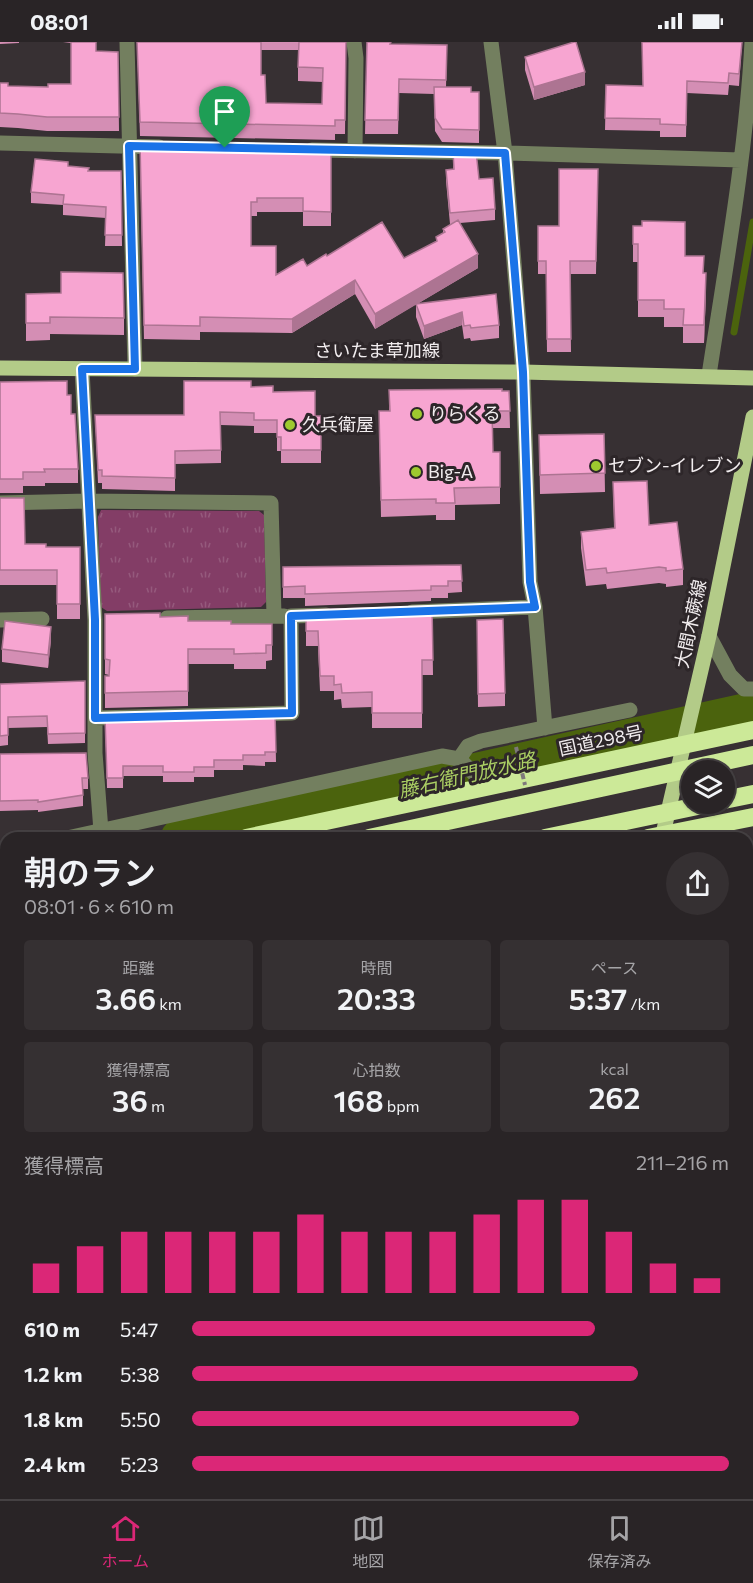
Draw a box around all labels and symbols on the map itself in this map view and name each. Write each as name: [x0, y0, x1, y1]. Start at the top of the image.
pin: [199, 86, 250, 148]
street label: さいたま草加線: [314, 339, 440, 361]
place label: りらくる: [429, 402, 501, 424]
marker: りらくる: [410, 407, 424, 421]
place label: 久兵衛屋: [302, 413, 374, 435]
marker: 久兵衛屋: [283, 418, 297, 432]
place label: セブン-イレブン: [608, 454, 742, 476]
marker: セブン-イレブン: [589, 459, 603, 473]
place label: Big-A: [428, 460, 473, 482]
marker: Big-A: [409, 465, 423, 479]
street label: 大間木蕨線: [670, 577, 710, 670]
street label: 国道298号: [557, 720, 645, 760]
water label: 藤右衛門放水路: [396, 746, 540, 801]

